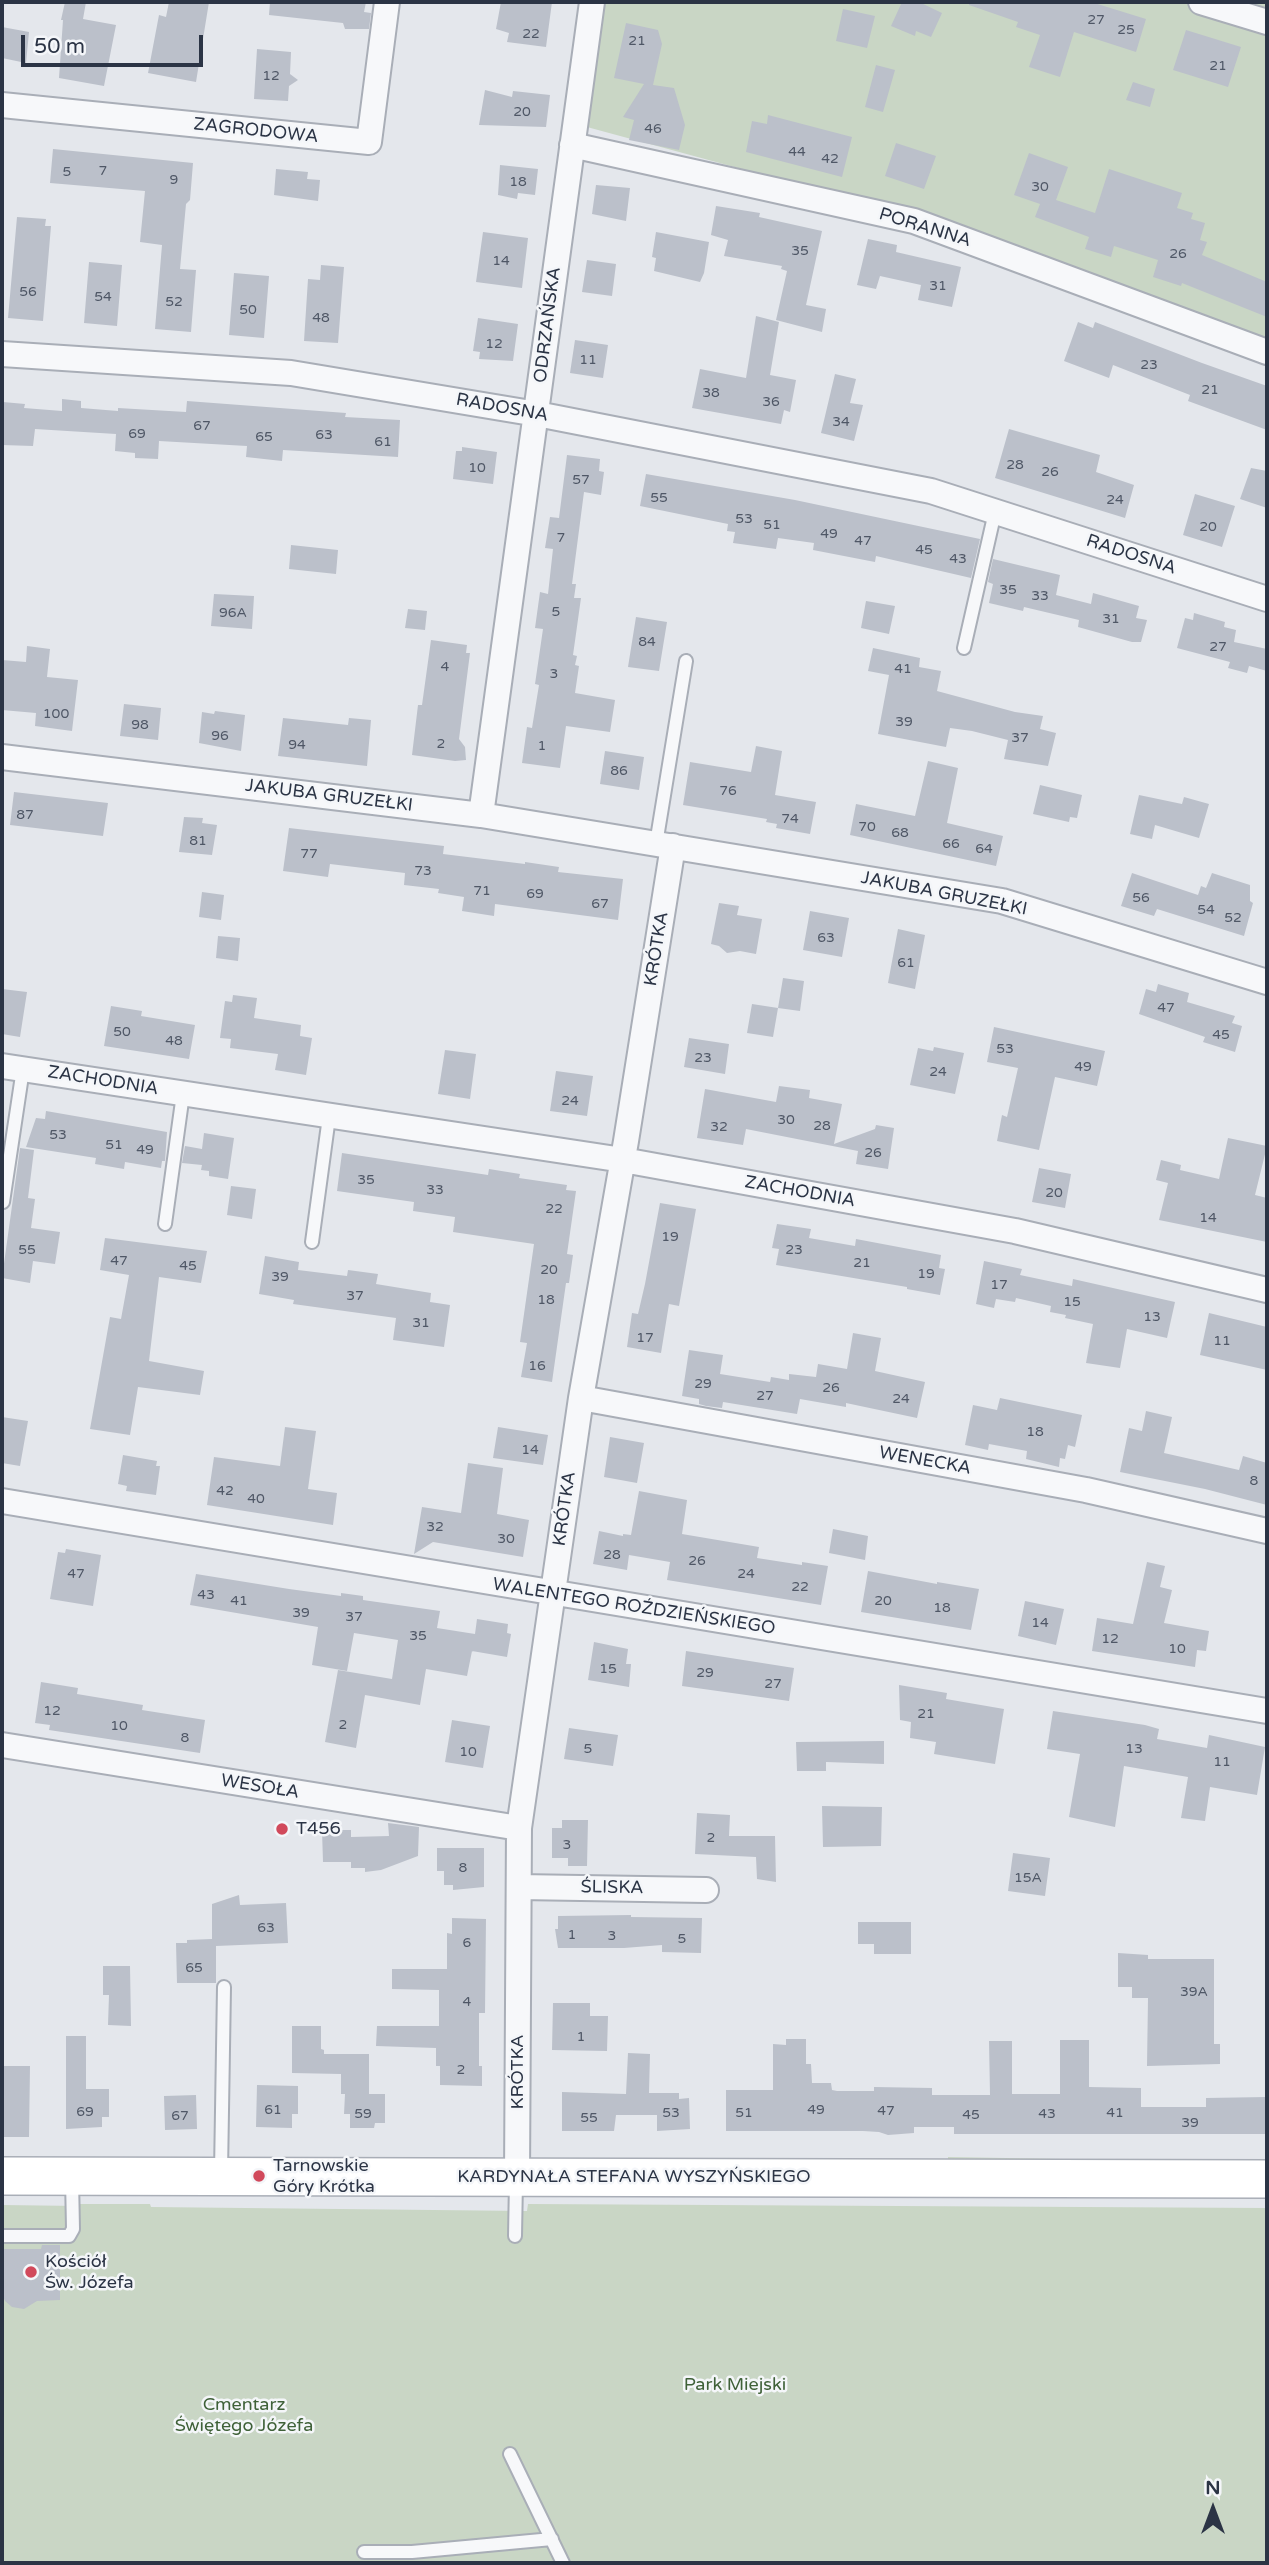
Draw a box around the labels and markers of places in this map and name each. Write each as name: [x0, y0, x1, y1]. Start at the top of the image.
place label: T456: [296, 1818, 341, 1840]
marker: T456: [274, 1821, 290, 1837]
place label: Tarnowskie Góry Krótka: [273, 2155, 375, 2198]
marker: Tarnowskie Góry Krótka: [251, 2168, 267, 2184]
place label: Kościół Św. Józefa: [45, 2251, 134, 2294]
marker: Kościół Św. Józefa: [23, 2264, 39, 2280]

